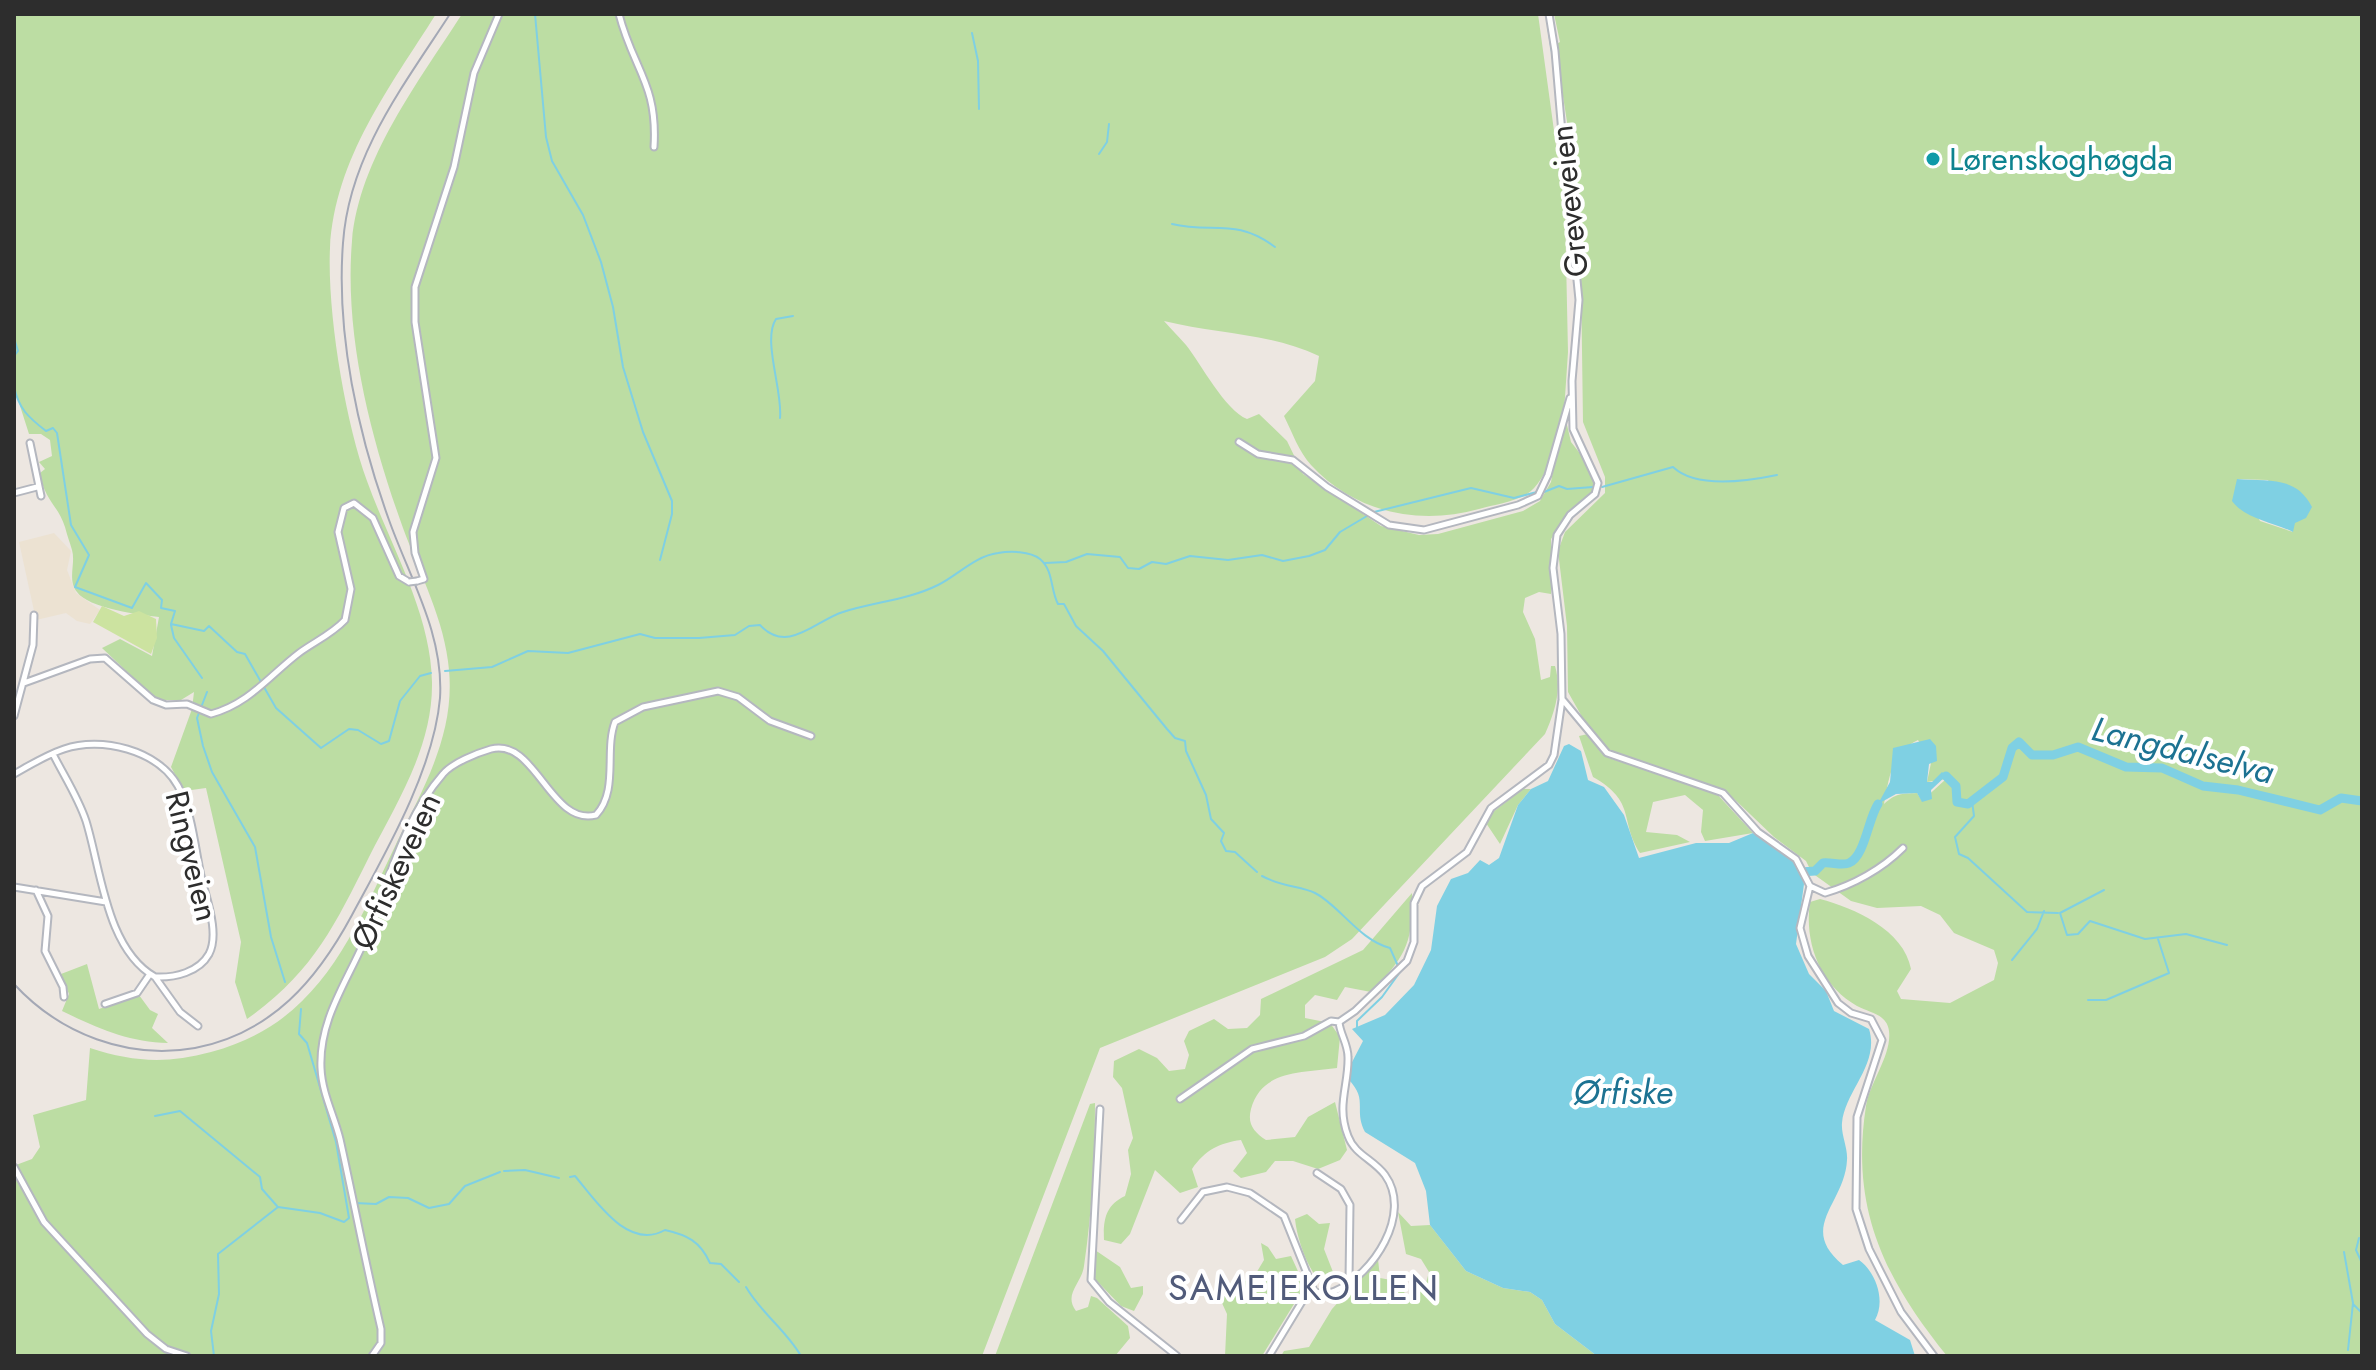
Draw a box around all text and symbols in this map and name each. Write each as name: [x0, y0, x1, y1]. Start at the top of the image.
street label: Greveveien: [1538, 123, 1600, 279]
place label: Lørenskoghøgda: [1949, 136, 2173, 182]
marker: Lørenskoghøgda: [1924, 150, 1942, 168]
water label: Langdalselva: [2087, 704, 2279, 797]
street label: Ørfiskeveien: [340, 785, 452, 957]
street label: Ringveien: [154, 786, 230, 926]
water label: Ørfiske: [1573, 1068, 1673, 1117]
district label: SAMEIEKOLLEN: [1168, 1261, 1440, 1313]

